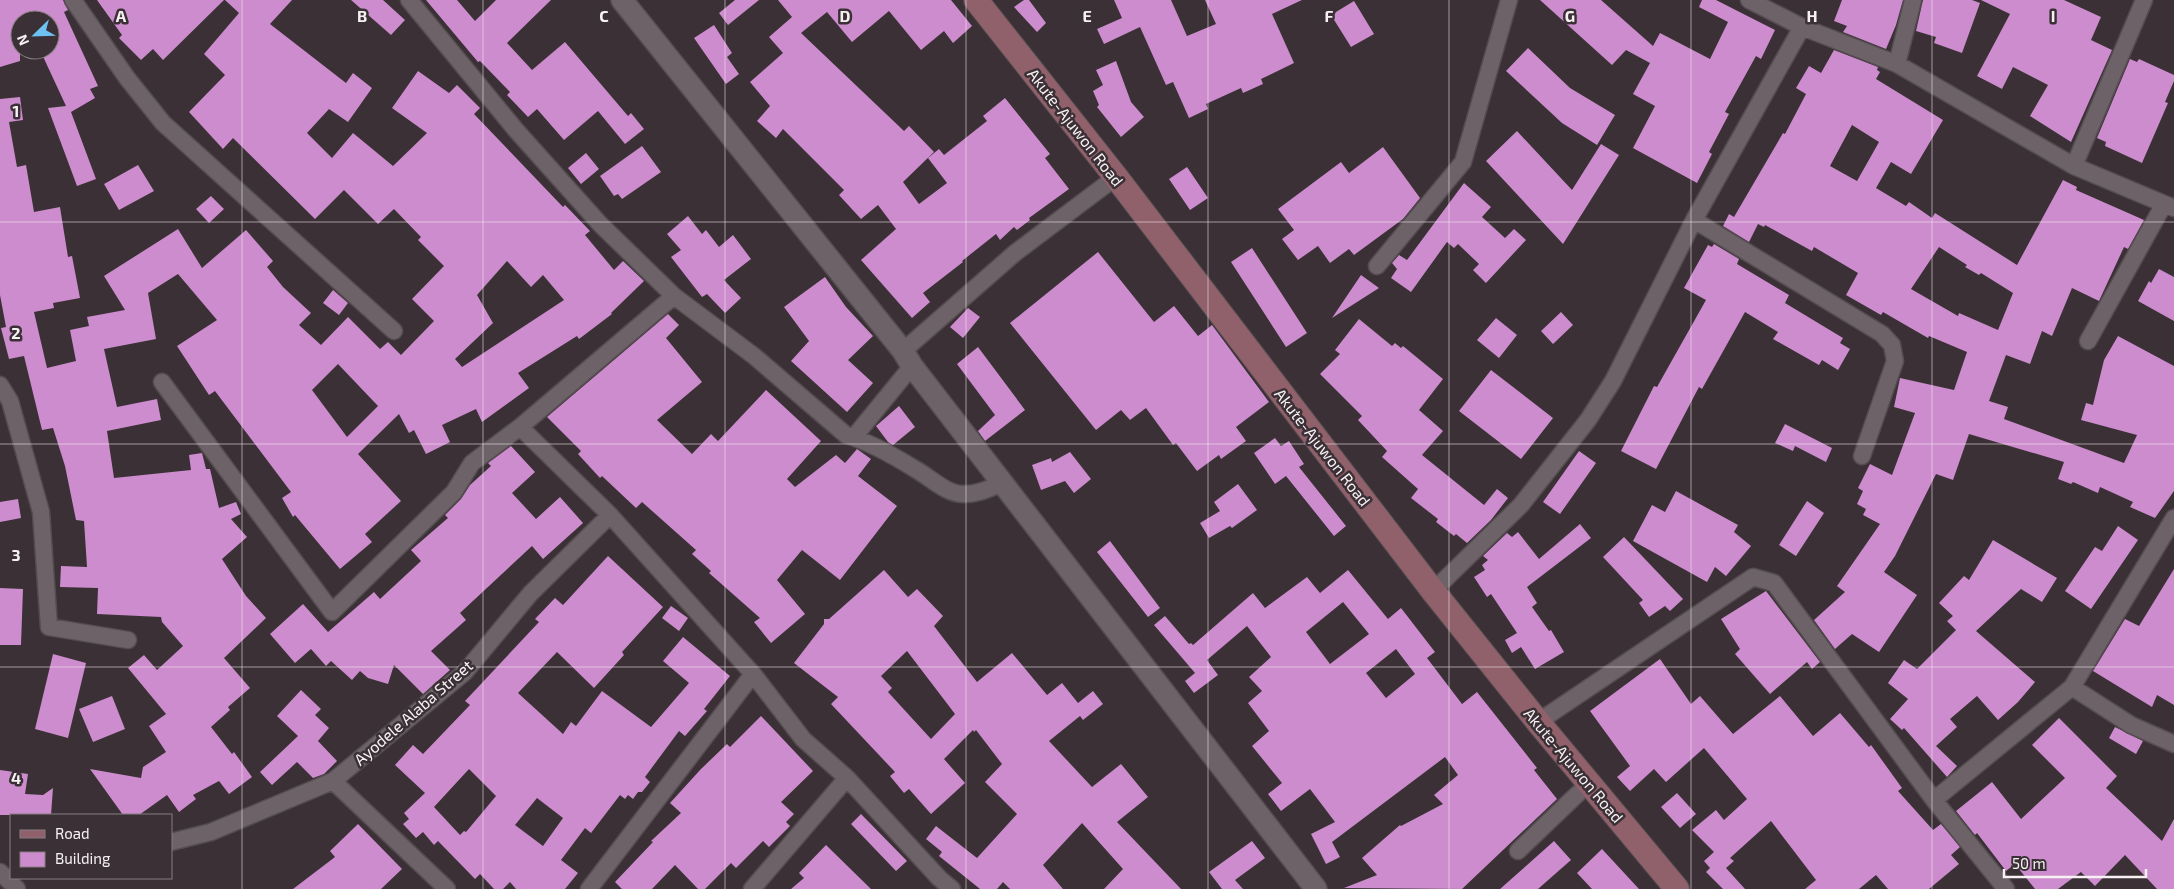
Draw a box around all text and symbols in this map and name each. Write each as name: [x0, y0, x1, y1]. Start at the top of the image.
text: A: [116, 6, 127, 25]
text: B: [357, 6, 367, 25]
text: C: [599, 6, 609, 25]
text: D: [840, 6, 851, 25]
text: E: [1082, 6, 1092, 25]
text: F: [1325, 6, 1334, 25]
text: G: [1565, 6, 1575, 25]
text: H: [1806, 6, 1818, 25]
text: I: [2051, 6, 2055, 25]
north arrow: [10, 10, 60, 60]
text: N: [13, 32, 32, 48]
street label: Akute-Ajuwon Road: [1023, 64, 1128, 190]
text: 1: [13, 101, 19, 120]
text: 2: [11, 323, 21, 342]
street label: Akute-Ajuwon Road: [1270, 384, 1375, 510]
text: 3: [11, 545, 21, 564]
street label: Ayodele Alaba Street: [350, 655, 476, 769]
street label: Akute-Ajuwon Road: [1520, 704, 1628, 827]
text: 4: [11, 768, 21, 787]
legend: [10, 814, 172, 879]
text: Road: [55, 824, 90, 842]
scale bar: [2004, 846, 2146, 878]
text: Building: [55, 849, 111, 867]
text: 50 m: [2012, 854, 2046, 872]

